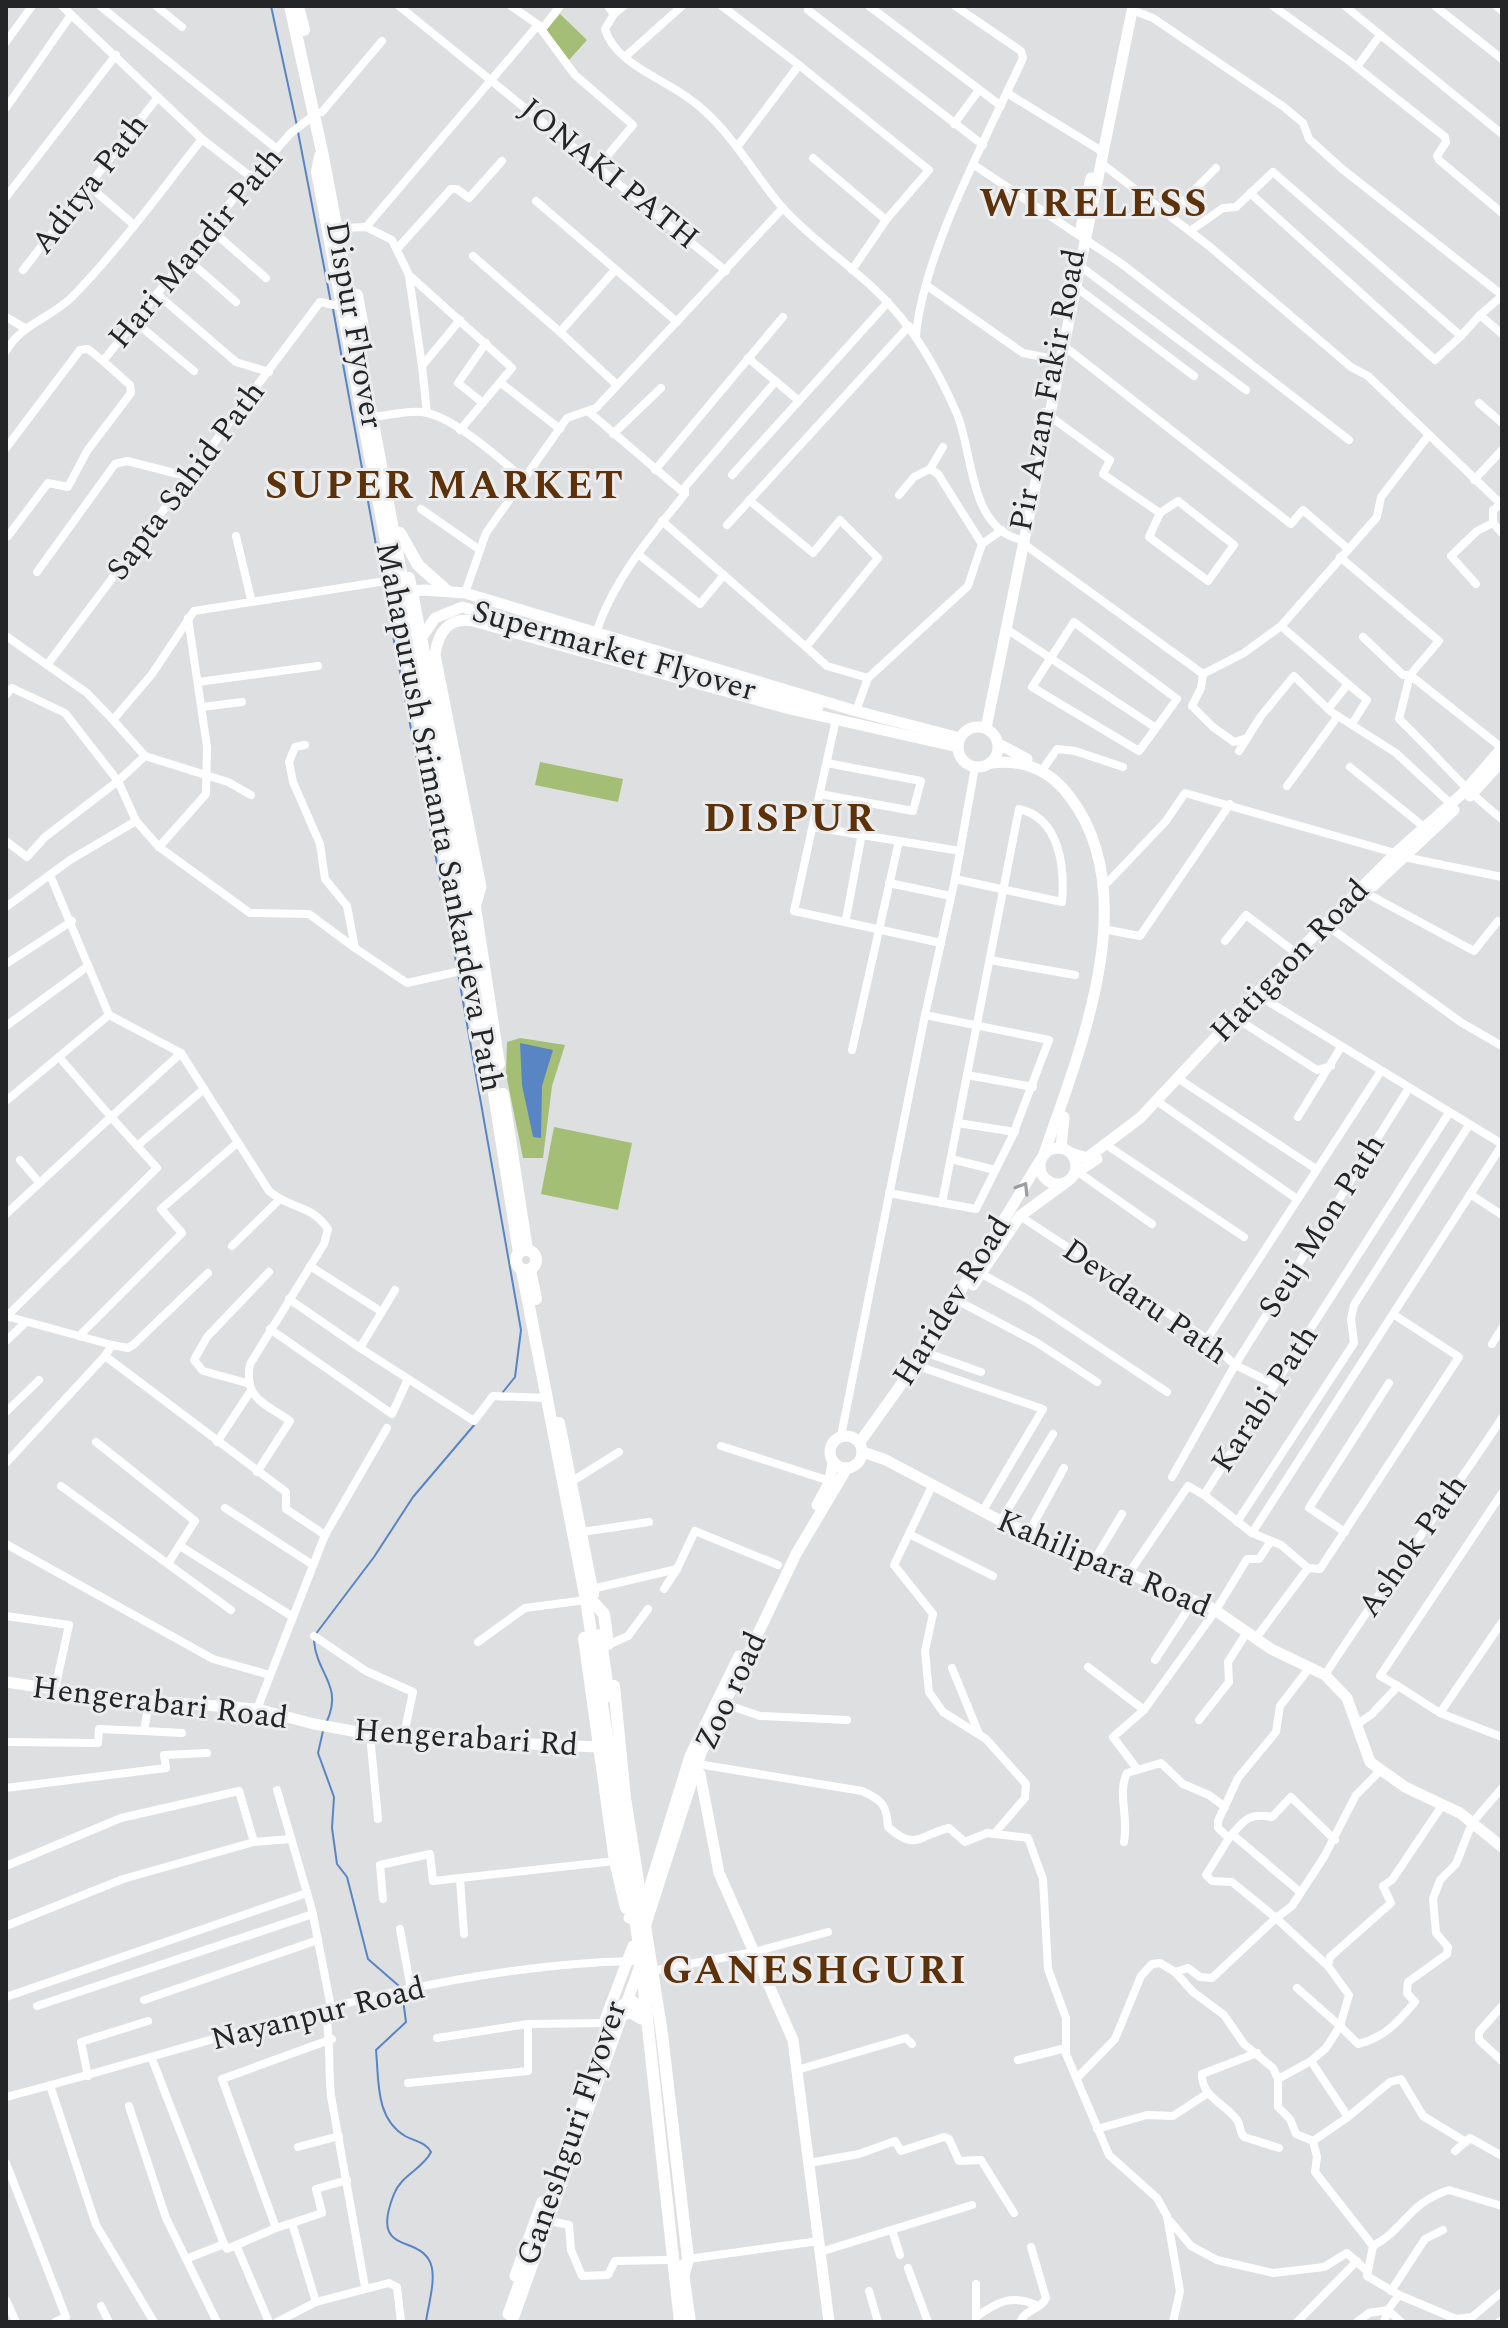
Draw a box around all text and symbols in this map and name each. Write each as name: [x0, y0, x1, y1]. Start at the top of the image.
street label: JONAKI PATH: [509, 86, 709, 262]
street label: Aditya Path: [19, 103, 161, 265]
street label: Hari Mandir Path: [96, 136, 296, 360]
district label: WIRELESS: [979, 174, 1209, 235]
street label: Dispur Flyover: [312, 217, 396, 433]
street label: Pir Azan Fakir Road: [997, 245, 1099, 535]
street label: Sapta Sahid Path: [94, 371, 278, 591]
district label: SUPER MARKET: [265, 456, 625, 517]
street label: Mahapurush Srimanta Sankardeva Path: [362, 538, 516, 1096]
street label: Supermarket Flyover: [466, 587, 762, 715]
district label: DISPUR: [703, 789, 877, 850]
street label: Hatigaon Road: [1199, 868, 1381, 1054]
street label: Seuj Mon Path: [1246, 1124, 1398, 1328]
one-way arrow: [1013, 1182, 1028, 1197]
street label: Haridev Road: [880, 1206, 1024, 1396]
street label: Devdaru Path: [1052, 1227, 1238, 1377]
street label: Karabi Path: [1199, 1315, 1331, 1483]
street label: Ashok Path: [1346, 1465, 1480, 1627]
street label: Kahilipara Road: [989, 1497, 1219, 1631]
street label: Zoo road: [682, 1623, 780, 1759]
street label: Hengerabari Road: [29, 1663, 291, 1743]
street label: Hengerabari Rd: [352, 1706, 580, 1770]
district label: GANESHGURI: [662, 1941, 968, 2002]
street label: Nayanpur Road: [206, 1964, 430, 2064]
street label: Ganeshguri Flyover: [504, 1994, 640, 2272]

